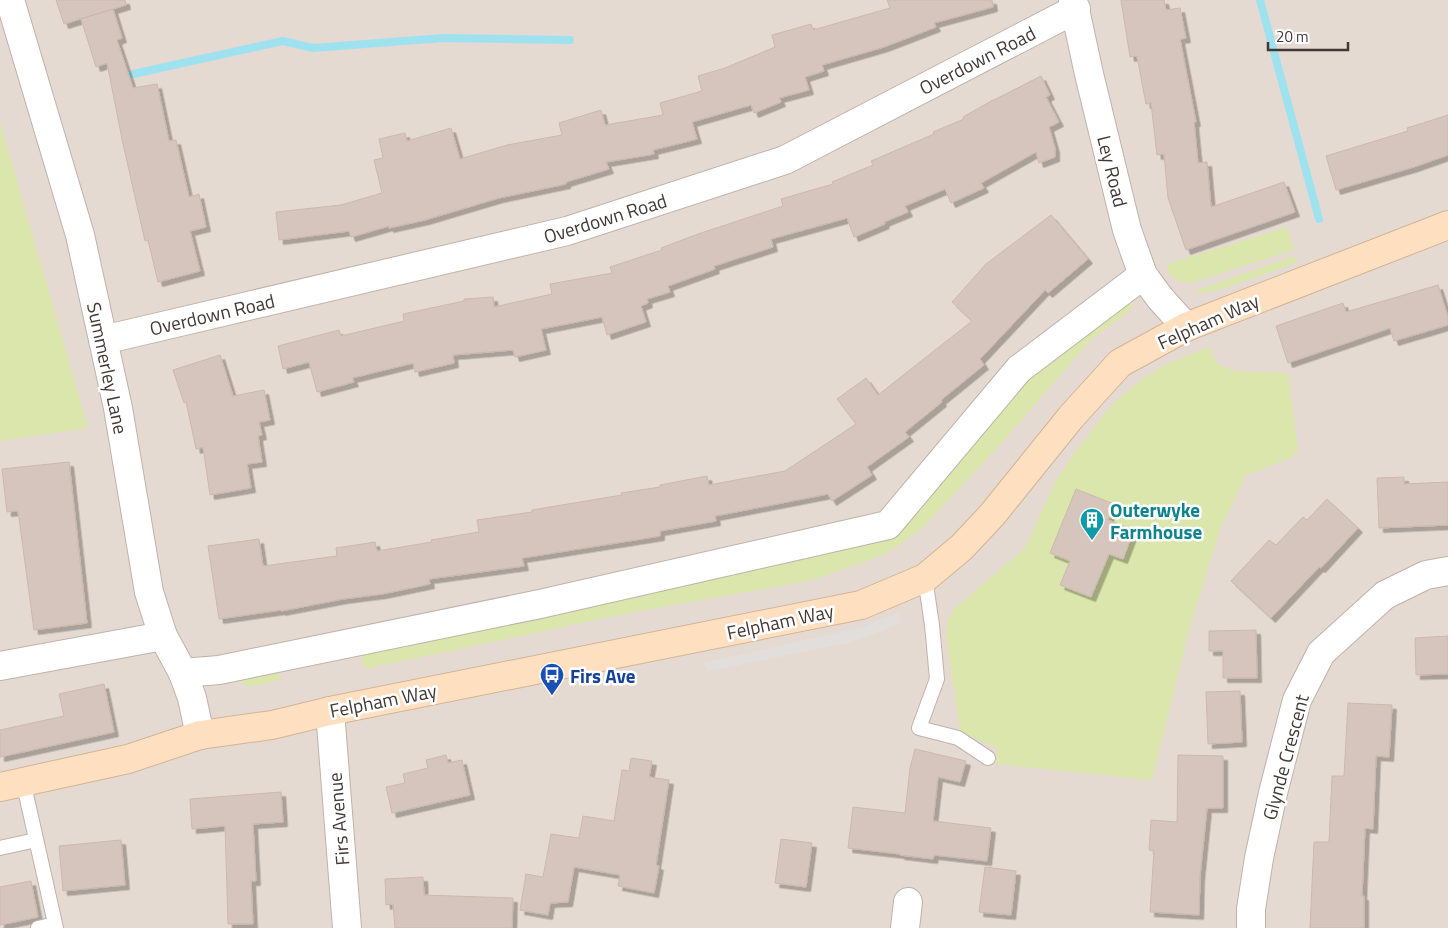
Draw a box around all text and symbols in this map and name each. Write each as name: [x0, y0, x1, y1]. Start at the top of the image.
street label: Overdown Road: [914, 18, 1040, 102]
scale bar: [1268, 20, 1348, 52]
text: 20 m: [1276, 25, 1309, 48]
street label: Ley Road: [1090, 132, 1136, 210]
street label: Overdown Road: [540, 186, 670, 250]
street label: Overdown Road: [147, 286, 277, 342]
street label: Felpham Way: [1152, 286, 1264, 356]
street label: Summerley Lane: [80, 299, 136, 437]
place label: Outerwyke Farmhouse: [1110, 495, 1203, 546]
building icon: Outerwyke Farmhouse: [1079, 507, 1105, 541]
street label: Felpham Way: [724, 596, 836, 646]
place label: Firs Ave: [570, 661, 636, 690]
bus stop icon: Firs Ave: [539, 662, 565, 696]
street label: Felpham Way: [327, 675, 439, 725]
street label: Glynde Crescent: [1254, 691, 1316, 823]
street label: Firs Avenue: [319, 771, 357, 867]

